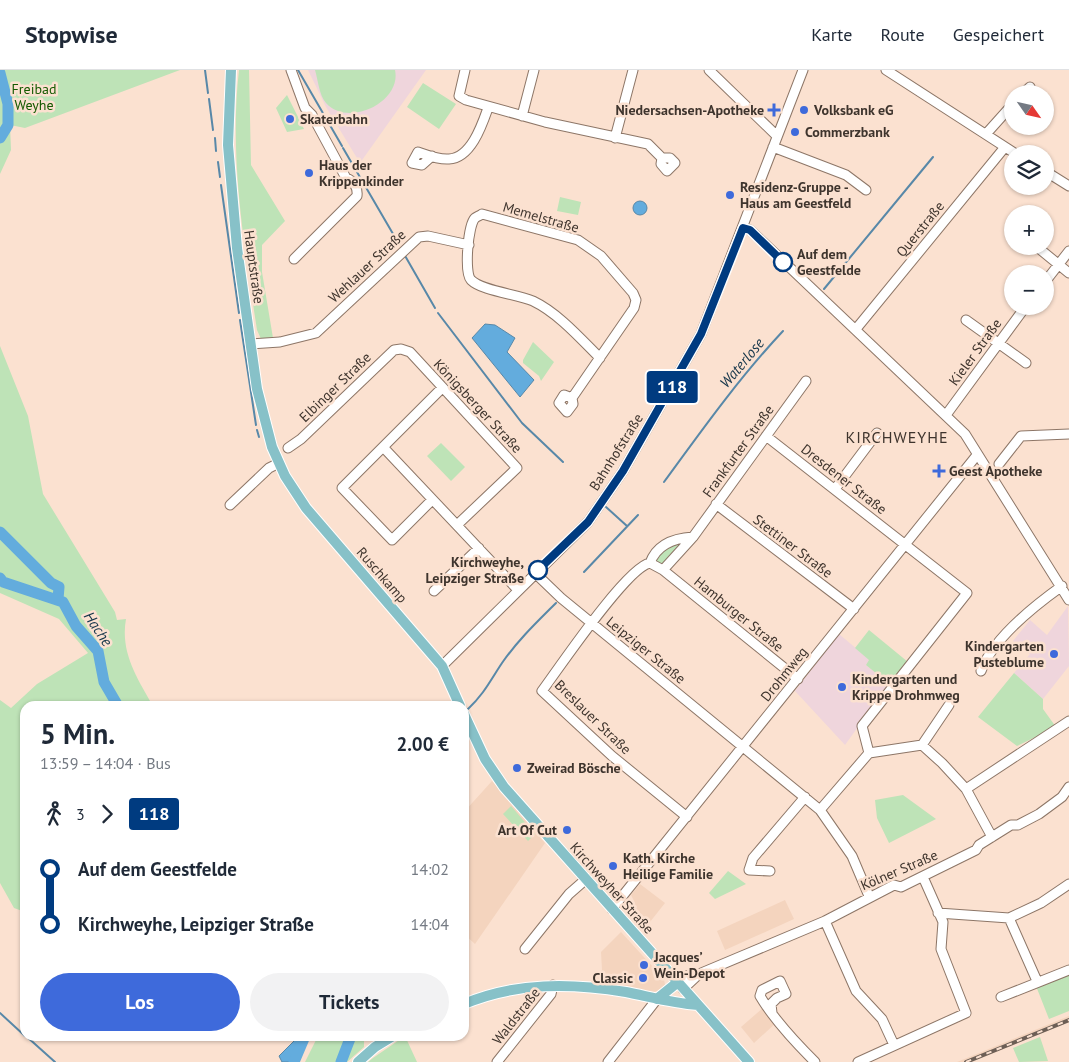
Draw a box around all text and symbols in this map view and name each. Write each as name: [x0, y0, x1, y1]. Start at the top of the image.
text: Stopwise: [25, 19, 118, 50]
text: Karte: [811, 23, 852, 46]
text: Route: [880, 23, 925, 46]
text: Gespeichert: [953, 23, 1044, 46]
park label: Freibad Weyhe: [12, 80, 56, 114]
north arrow: [1004, 85, 1054, 135]
map controls: [1004, 85, 1054, 315]
place label: Niedersachsen-Apotheke: [615, 101, 764, 119]
place label: Volksbank eG: [813, 101, 894, 119]
marker: Niedersachsen-Apotheke: [768, 104, 780, 116]
marker: Volksbank eG: [798, 104, 810, 116]
place label: Skaterbahn: [300, 110, 368, 128]
marker: Skaterbahn: [284, 113, 296, 125]
place label: Commerzbank: [805, 123, 890, 141]
marker: Commerzbank: [789, 126, 801, 138]
button: layers: [1004, 145, 1054, 195]
place label: Haus der Krippenkinder: [319, 156, 404, 190]
marker: Haus der Krippenkinder: [303, 167, 315, 179]
place label: Residenz-Gruppe - Haus am Geestfeld: [740, 178, 851, 212]
marker: Residenz-Gruppe - Haus am Geestfeld: [724, 189, 736, 201]
street label: Querstraße: [892, 197, 948, 261]
street label: Memelstraße: [501, 198, 581, 236]
button: +: [1004, 205, 1054, 255]
street label: Wehlauer Straße: [325, 226, 409, 306]
street label: Hauptstraße: [240, 229, 268, 305]
place label: Auf dem Geestfelde: [797, 245, 861, 279]
marker: Auf dem Geestfelde: [773, 252, 793, 272]
button: −: [1004, 265, 1054, 315]
street label: Kieler Straße: [945, 315, 1005, 389]
water label: Waterlose: [715, 334, 768, 392]
street label: Elbinger Straße: [295, 348, 375, 426]
street label: Königsberger Straße: [430, 355, 526, 457]
line badge: 118: [643, 371, 701, 403]
text: 118: [657, 375, 687, 398]
street label: Frankfurter Straße: [698, 401, 778, 501]
street label: Bahnhofstraße: [585, 410, 647, 494]
district label: KIRCHWEYHE: [845, 427, 949, 447]
street label: Dresdener Straße: [797, 440, 891, 518]
place label: Geest Apotheke: [949, 462, 1042, 480]
marker: Geest Apotheke: [933, 465, 945, 477]
street label: Stettiner Straße: [750, 510, 836, 582]
street label: Ruschkamp: [353, 543, 411, 607]
place label: Kirchweyhe, Leipziger Straße: [426, 553, 524, 587]
marker: Kirchweyhe, Leipziger Straße: [528, 560, 548, 580]
street label: Hamburger Straße: [691, 572, 787, 656]
water label: Hache: [80, 608, 117, 650]
street label: Leipziger Straße: [603, 612, 689, 688]
place label: Kindergarten Pusteblume: [965, 637, 1044, 671]
street label: Drohmweg: [757, 643, 811, 705]
marker: Kindergarten Pusteblume: [1048, 648, 1060, 660]
place label: Kindergarten und Krippe Drohmweg: [852, 670, 960, 704]
street label: Breslauer Straße: [551, 676, 635, 758]
marker: Kindergarten und Krippe Drohmweg: [836, 681, 848, 693]
text: 5 Min.: [40, 715, 115, 752]
text: 2.00 €: [396, 732, 449, 756]
text: 13:59 – 14:04 · Bus: [40, 753, 171, 773]
place label: Zweirad Bösche: [527, 759, 621, 777]
marker: Zweirad Bösche: [511, 762, 523, 774]
icon: walk: [40, 800, 68, 828]
icon: forward: [93, 800, 121, 828]
text: 118: [139, 802, 169, 825]
text: 3: [76, 804, 85, 824]
place label: Art Of Cut: [498, 821, 557, 839]
marker: Art Of Cut: [561, 824, 573, 836]
street label: Kirchweyher Straße: [566, 838, 658, 938]
street label: Kölner Straße: [858, 846, 940, 894]
place label: Kath. Kirche Heilige Familie: [623, 849, 713, 883]
text: Auf dem Geestfelde: [78, 857, 237, 881]
text: 14:02: [411, 859, 449, 879]
marker: Kath. Kirche Heilige Familie: [607, 860, 619, 872]
text: Kirchweyhe, Leipziger Straße: [78, 912, 314, 936]
text: 14:04: [411, 914, 449, 934]
place label: Jacques’ Wein-Depot: [653, 948, 725, 982]
marker: Jacques’ Wein-Depot: [638, 959, 650, 971]
place label: Classic: [592, 969, 633, 987]
marker: Classic: [637, 972, 649, 984]
button: Los: [40, 973, 240, 1031]
button: Tickets: [250, 973, 449, 1031]
street label: Waldstraße: [488, 984, 544, 1048]

